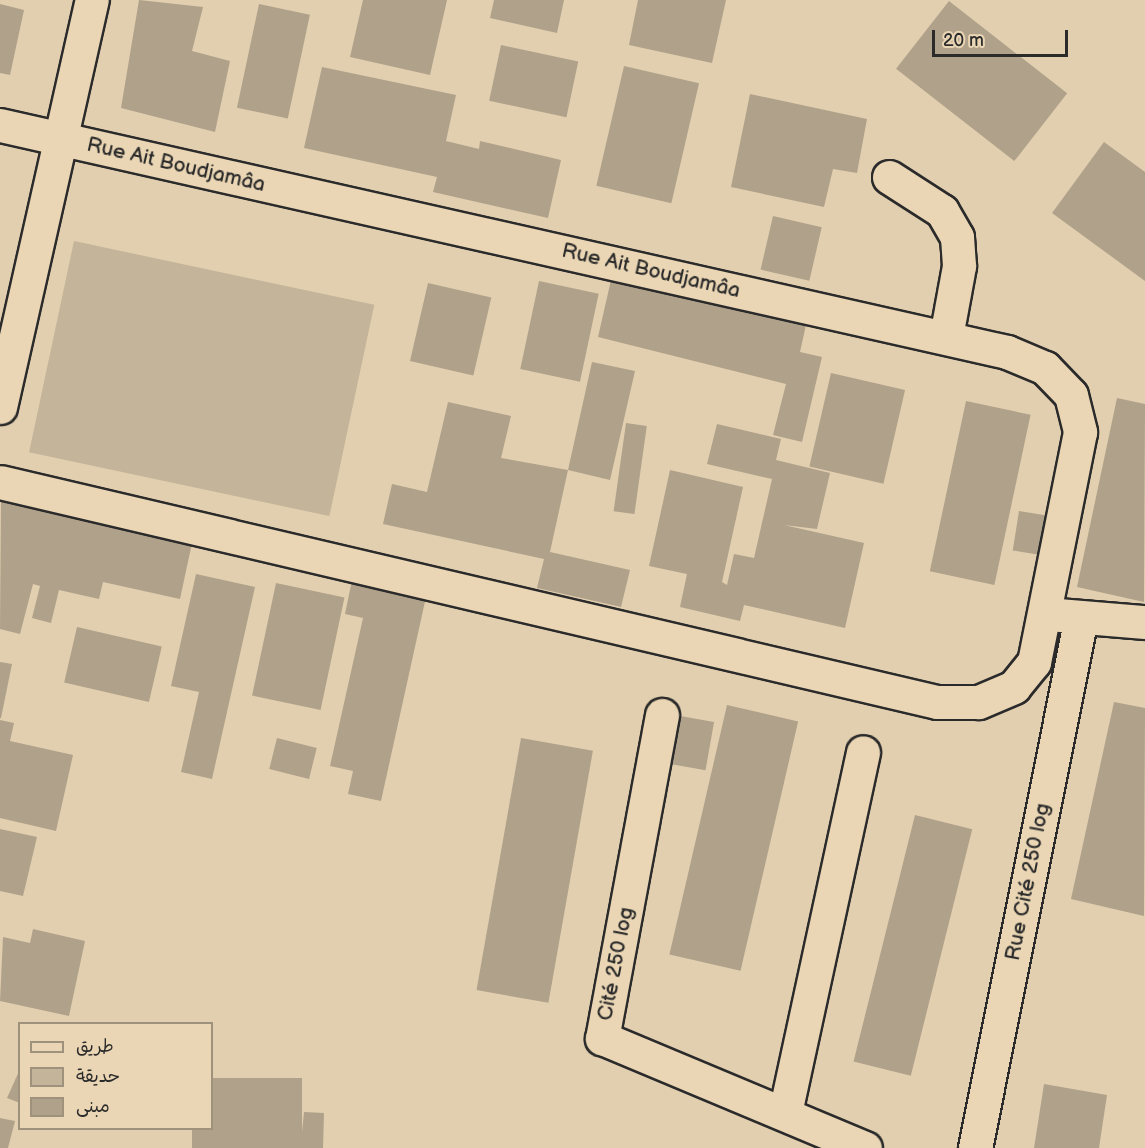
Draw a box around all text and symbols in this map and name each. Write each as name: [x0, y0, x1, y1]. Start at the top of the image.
scale bar: [935, 18, 1072, 56]
text: 20 m: [943, 30, 984, 51]
street label: Rue Ait Boudjamâa: [84, 132, 268, 198]
street label: Rue Ait Boudjamâa: [559, 238, 743, 304]
street label: Rue Cité 250 log: [1000, 801, 1056, 963]
street label: Cité 250 log: [593, 905, 639, 1023]
legend: [18, 1022, 213, 1130]
text: طريق: [76, 1036, 114, 1057]
text: حديقة: [76, 1066, 120, 1087]
text: مبنى: [76, 1096, 110, 1117]

